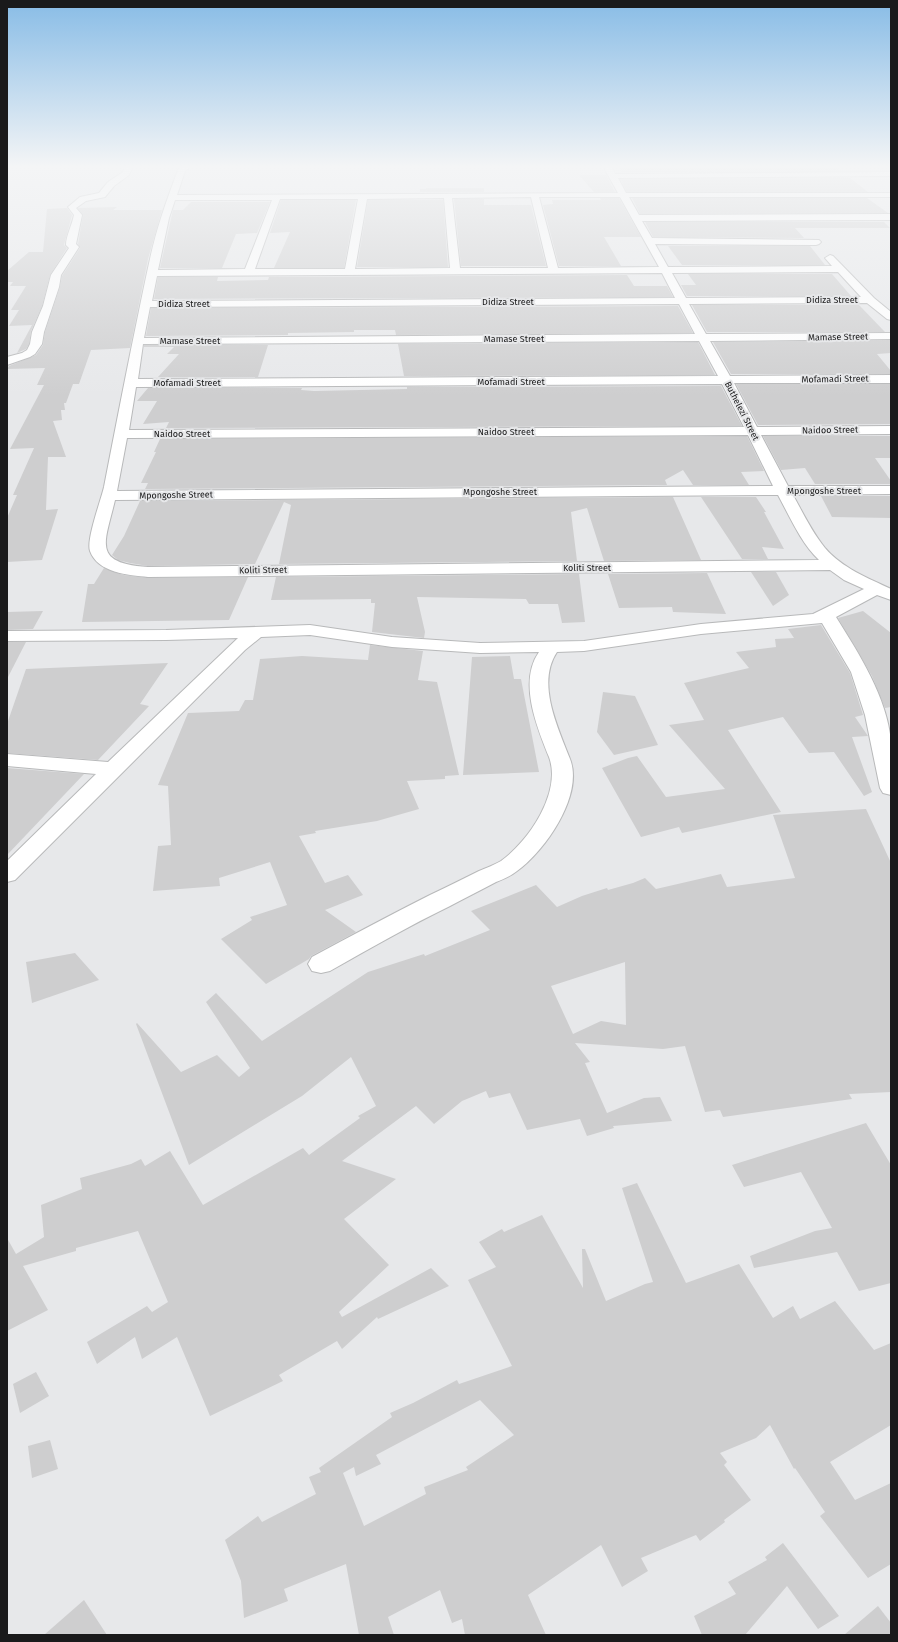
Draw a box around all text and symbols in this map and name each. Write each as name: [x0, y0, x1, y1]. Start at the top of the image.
street label: Didiza Street: [806, 295, 859, 305]
street label: Didiza Street: [482, 297, 535, 307]
street label: Didiza Street: [158, 299, 211, 309]
street label: Mamase Street: [808, 331, 869, 343]
street label: Mamase Street: [484, 334, 545, 344]
street label: Mamase Street: [160, 336, 221, 346]
street label: Mofamadi Street: [801, 373, 869, 385]
street label: Mofamadi Street: [477, 377, 545, 387]
street label: Mofamadi Street: [153, 378, 221, 388]
street label: Buthelezi Street: [723, 380, 762, 443]
street label: Naidoo Street: [802, 424, 859, 435]
street label: Naidoo Street: [478, 427, 535, 437]
street label: Naidoo Street: [154, 429, 211, 439]
street label: Mpongoshe Street: [787, 486, 862, 496]
street label: Mpongoshe Street: [463, 487, 538, 497]
street label: Mpongoshe Street: [139, 489, 214, 501]
street label: Koliti Street: [563, 563, 612, 573]
street label: Koliti Street: [239, 565, 288, 575]

